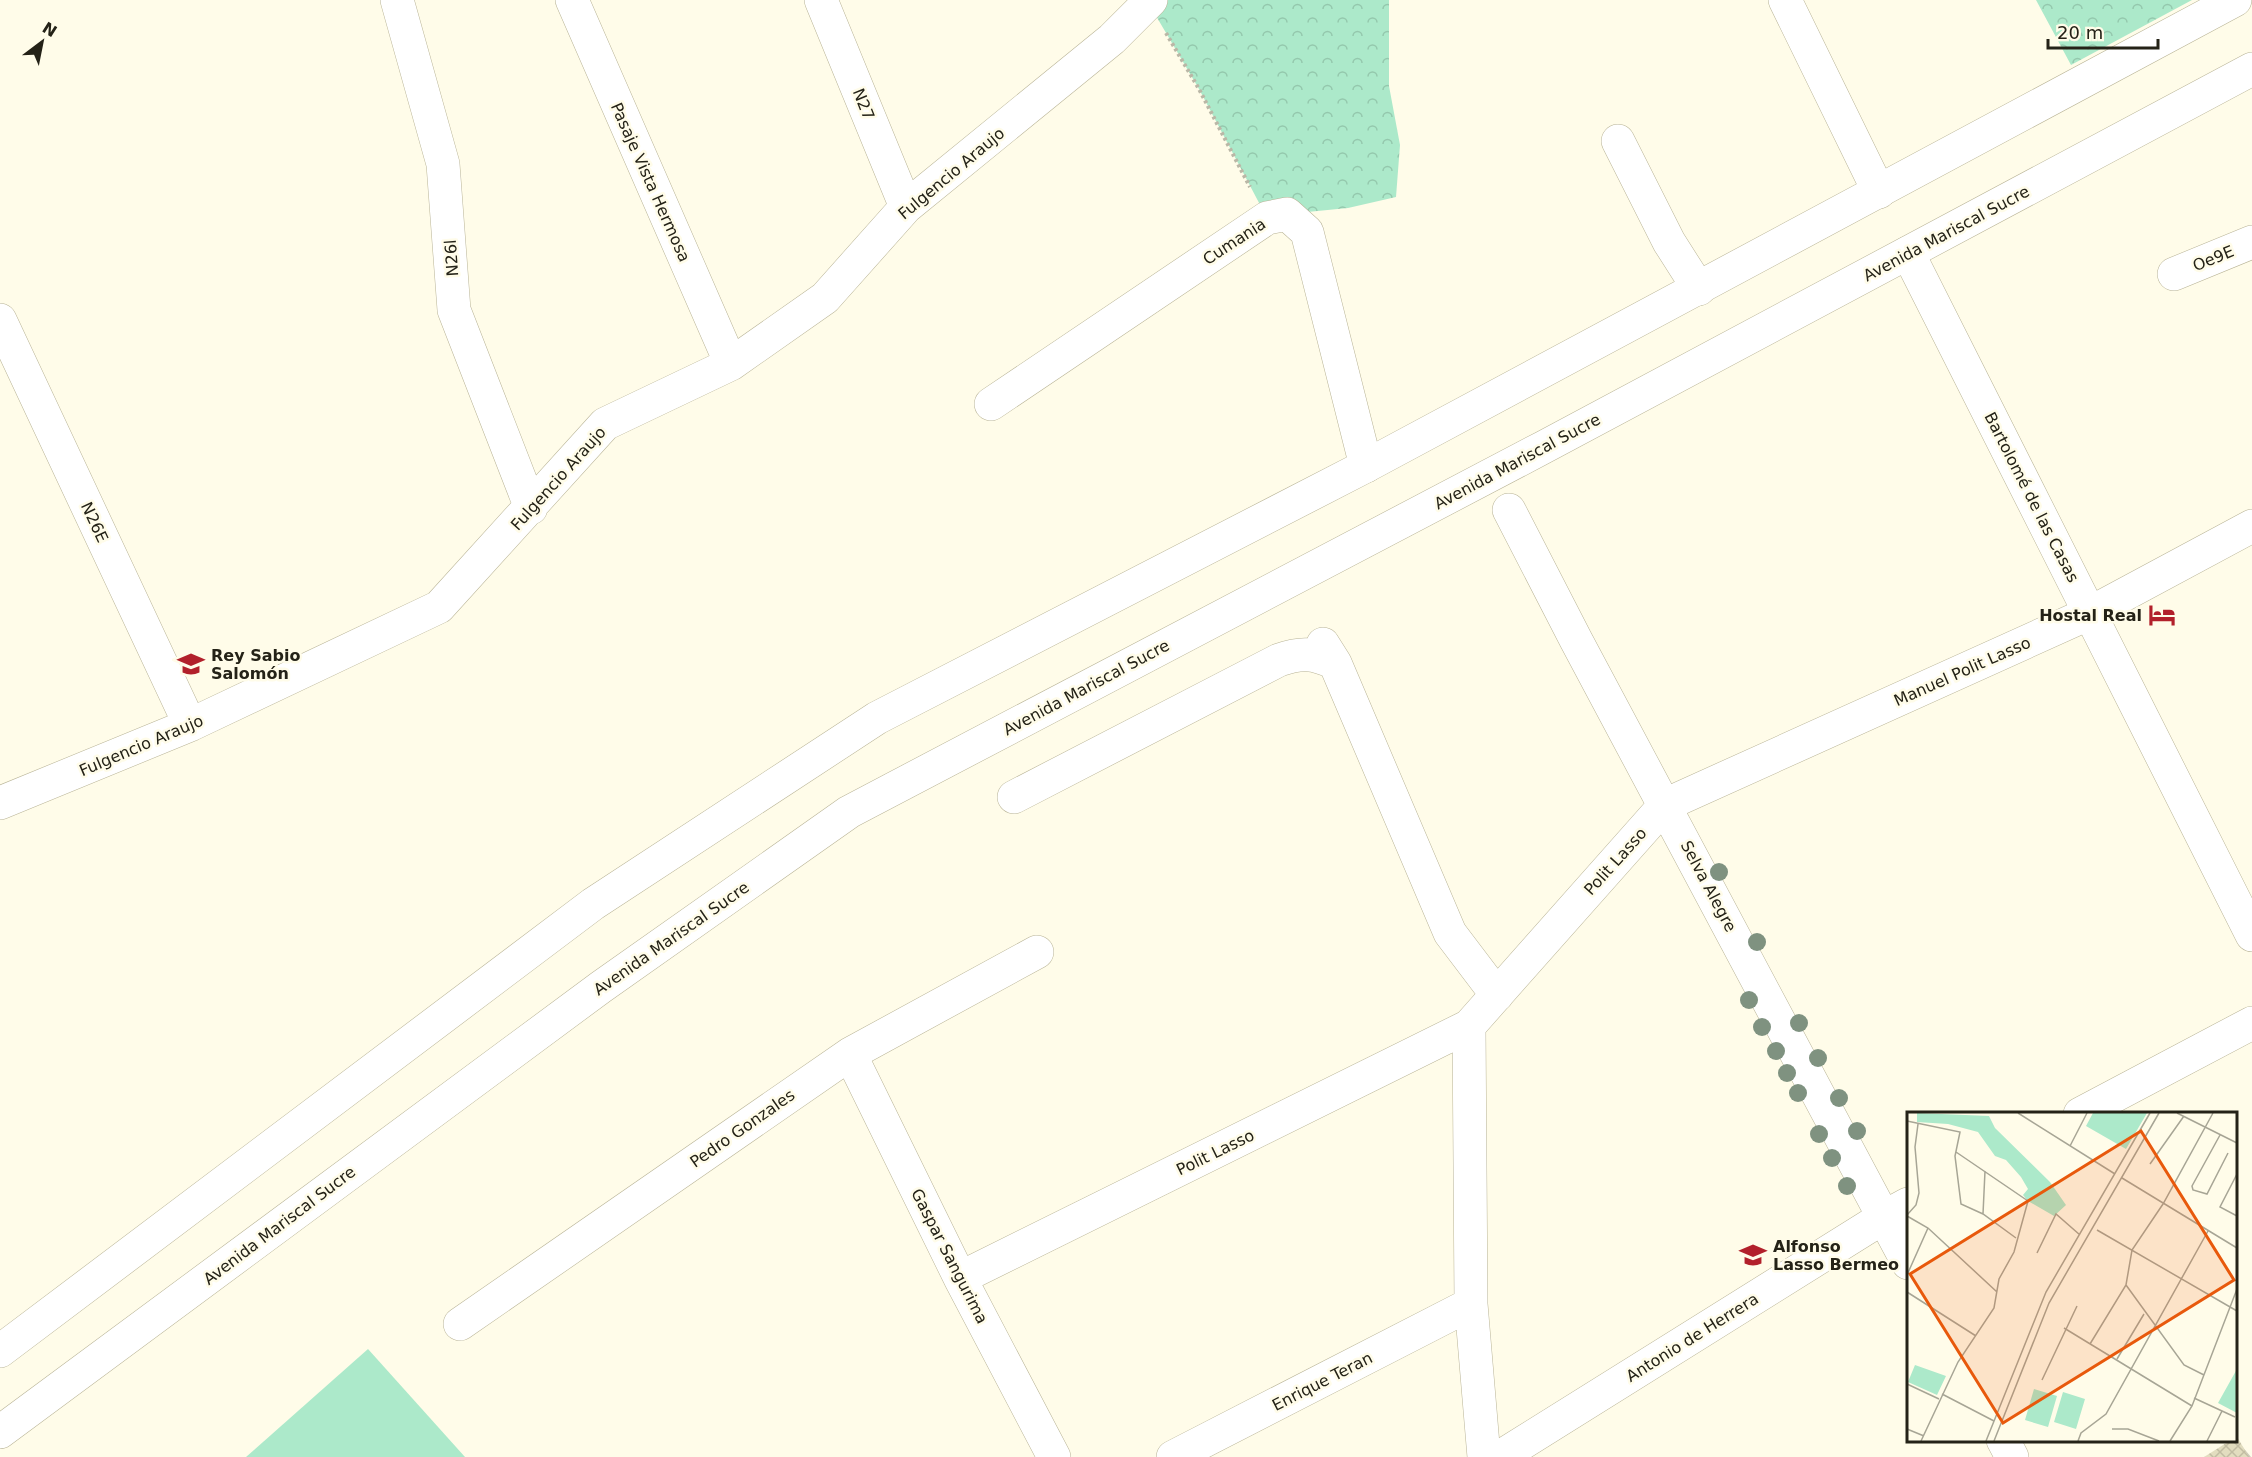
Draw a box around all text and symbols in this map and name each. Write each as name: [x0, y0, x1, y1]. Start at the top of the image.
north arrow: [12, 12, 72, 72]
scale bar: [2048, 12, 2158, 50]
text: N: [39, 18, 60, 41]
text: 20 m: [2057, 22, 2103, 43]
street label: N27: [849, 86, 878, 123]
street label: Pasaje Vista Hermosa: [607, 100, 694, 265]
street label: Fulgencio Araujo: [894, 123, 1008, 223]
street label: Avenida Mariscal Sucre: [1860, 182, 2032, 285]
street label: Cumania: [1199, 214, 1269, 269]
street label: N26l: [441, 239, 462, 277]
street label: Oe9E: [2190, 242, 2237, 275]
street label: Bartolomé de las Casas: [1980, 409, 2083, 585]
street label: Avenida Mariscal Sucre: [1431, 410, 1603, 513]
street label: Fulgencio Araujo: [507, 423, 610, 534]
street label: N26E: [77, 499, 112, 545]
hotel icon: Hostal Real: [2147, 600, 2177, 630]
place label: Hostal Real: [2039, 606, 2142, 625]
street label: Manuel Polit Lasso: [1891, 633, 2033, 710]
street label: Avenida Mariscal Sucre: [1000, 636, 1172, 739]
place label: Rey Sabio Salomón: [211, 646, 300, 683]
school or university icon: Rey Sabio Salomón: [176, 649, 206, 679]
street label: Fulgencio Araujo: [76, 711, 206, 780]
street label: Polit Lasso: [1580, 824, 1651, 899]
street label: Selva Alegre: [1677, 838, 1740, 935]
street label: Avenida Mariscal Sucre: [590, 878, 753, 999]
street label: Pedro Gonzales: [686, 1085, 798, 1172]
inset map: [1907, 1112, 2237, 1442]
street label: Polit Lasso: [1173, 1125, 1257, 1179]
street label: Avenida Mariscal Sucre: [200, 1162, 359, 1289]
street label: Gaspar Sangurima: [907, 1186, 992, 1327]
place label: Alfonso Lasso Bermeo: [1773, 1237, 1899, 1274]
school or university icon: Alfonso Lasso Bermeo: [1738, 1240, 1768, 1270]
street label: Antonio de Herrera: [1623, 1289, 1762, 1386]
street label: Enrique Teran: [1269, 1348, 1376, 1415]

